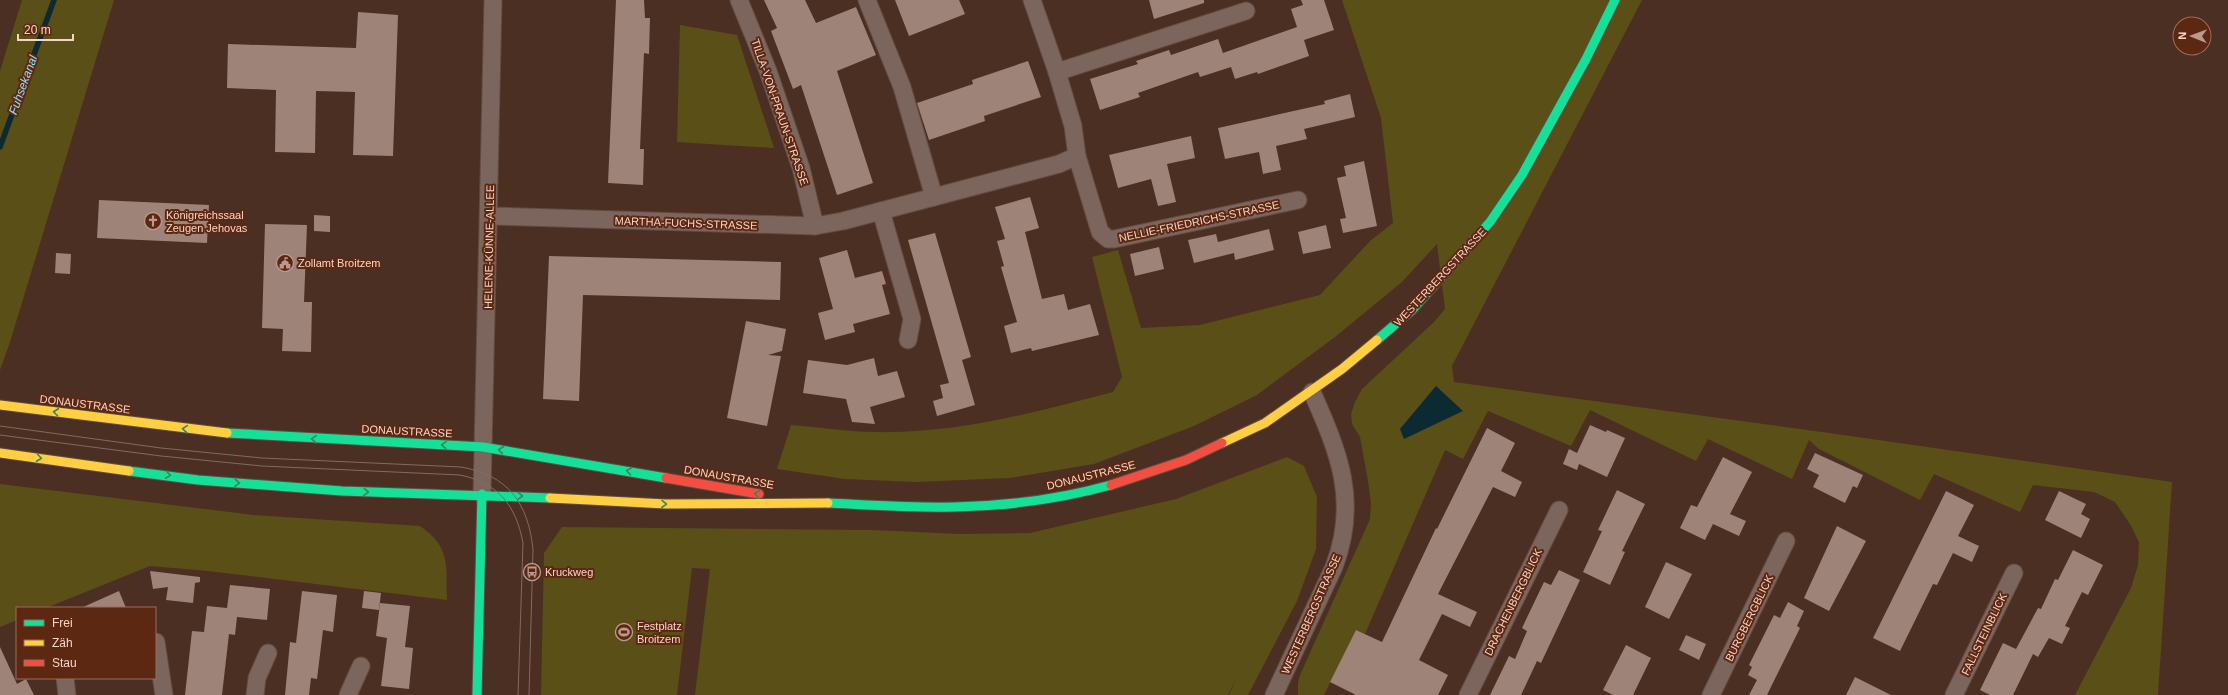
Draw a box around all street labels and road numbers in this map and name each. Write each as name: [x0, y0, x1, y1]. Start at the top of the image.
street label: TILLA-VON-PRAUN-STRASSE: [749, 37, 811, 187]
street label: HELENE-KÜNNE-ALLEE: [482, 185, 496, 309]
street label: NELLIE-FRIEDRICHS-STRASSE: [1118, 198, 1280, 244]
street label: MARTHA-FUCHS-STRASSE: [614, 215, 758, 231]
street label: WESTERBERGSTRASSE: [1391, 226, 1489, 328]
street label: DONAUSTRASSE: [39, 392, 131, 416]
street label: DONAUSTRASSE: [361, 423, 453, 439]
street label: DONAUSTRASSE: [1045, 458, 1137, 492]
street label: DONAUSTRASSE: [683, 463, 775, 491]
street label: DRACHENBERGBLICK: [1482, 546, 1544, 657]
street label: WESTERBERGSTRASSE: [1279, 552, 1343, 676]
street label: BURGBERGBLICK: [1723, 572, 1775, 663]
street label: FALLSTEINBLICK: [1959, 590, 2009, 677]

